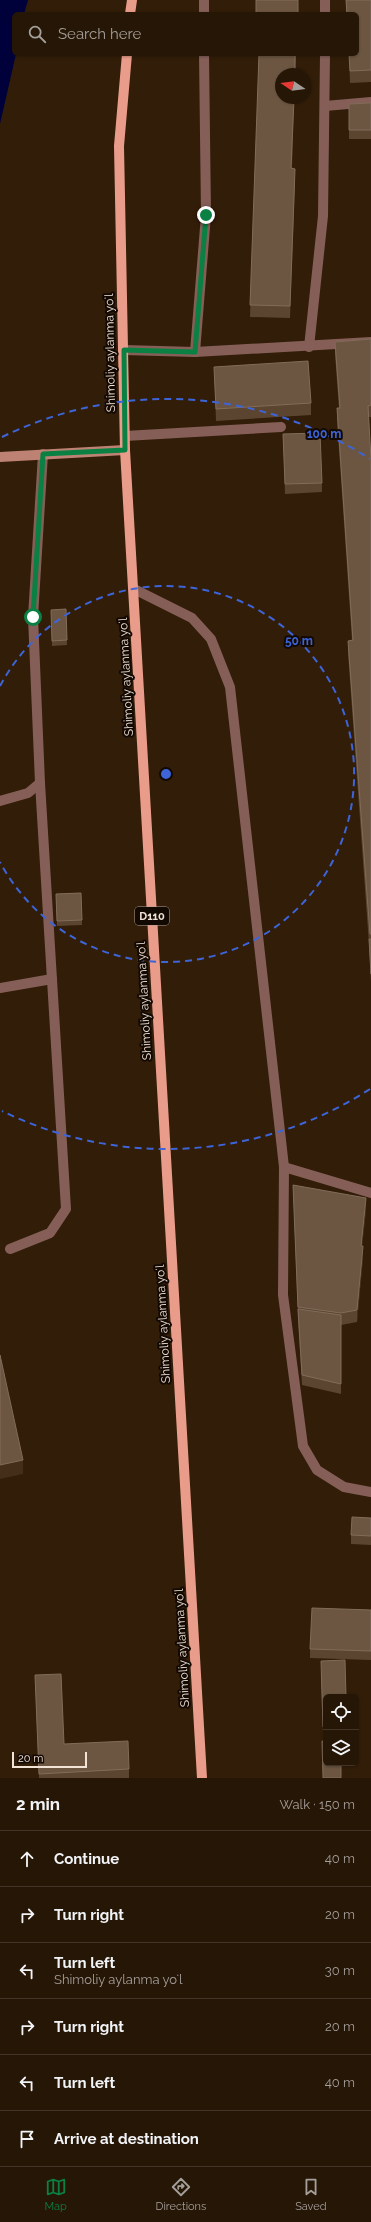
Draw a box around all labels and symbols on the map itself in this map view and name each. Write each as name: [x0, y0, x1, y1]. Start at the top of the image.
north arrow: [275, 68, 311, 104]
route end: [197, 206, 215, 224]
street label: Shimoliy aylanma yoʻl: [102, 293, 118, 412]
text: 100 m: [307, 427, 341, 441]
route start: [24, 608, 42, 626]
street label: Shimoliy aylanma yoʻl: [116, 617, 136, 737]
text: 50 m: [285, 634, 313, 648]
centre of rings: [159, 767, 173, 781]
road number: D110: [135, 907, 169, 925]
street label: Shimoliy aylanma yoʻl: [134, 941, 154, 1061]
street label: Shimoliy aylanma yoʻl: [153, 1264, 173, 1384]
street label: Shimoliy aylanma yoʻl: [172, 1588, 192, 1708]
scale bar: [12, 1750, 87, 1769]

